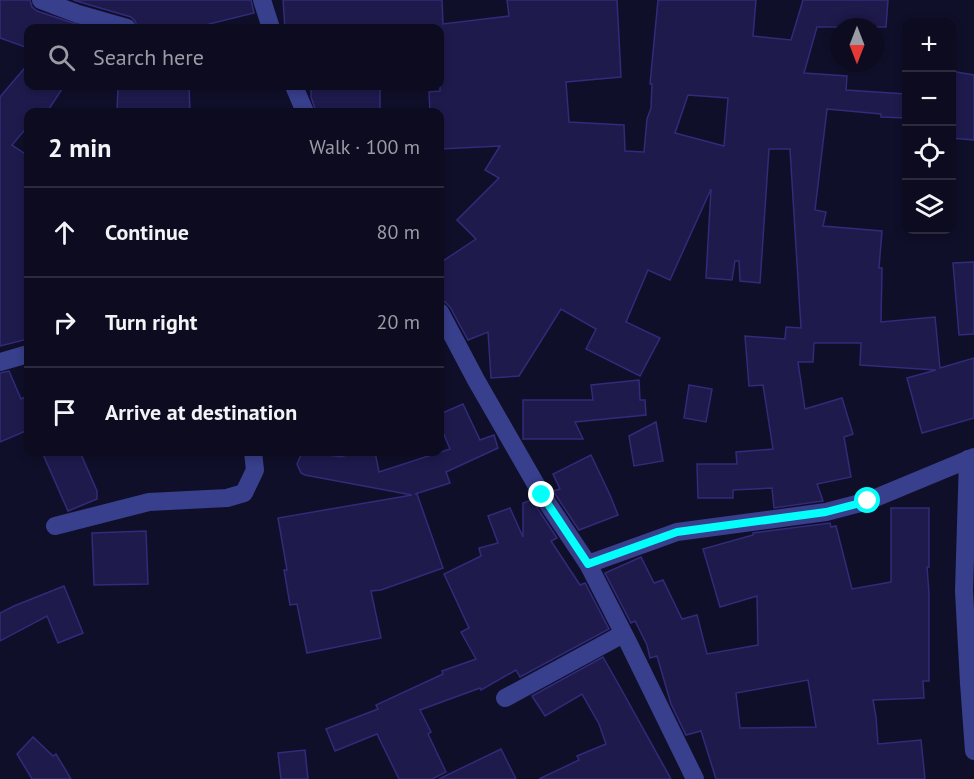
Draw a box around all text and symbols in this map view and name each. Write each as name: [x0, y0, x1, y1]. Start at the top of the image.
north arrow: [830, 18, 884, 72]
map controls: [902, 18, 956, 234]
button: +: [902, 18, 956, 72]
search box: [24, 24, 444, 90]
icon: search: [45, 41, 78, 74]
text: Search here: [93, 43, 204, 71]
button: −: [902, 72, 956, 126]
button: locate: [902, 126, 956, 180]
text: 2 min: [48, 131, 111, 164]
text: Walk · 100 m: [309, 134, 420, 160]
button: layers: [902, 180, 956, 234]
icon: ahead: [48, 216, 81, 249]
text: Continue: [105, 218, 189, 246]
text: 80 m: [377, 219, 420, 245]
icon: right: [48, 306, 81, 339]
text: Turn right: [105, 308, 197, 336]
text: 20 m: [377, 309, 420, 335]
icon: arrive: [48, 396, 81, 429]
text: Arrive at destination: [105, 398, 297, 426]
route end: [528, 481, 554, 507]
route start: [854, 487, 880, 513]

